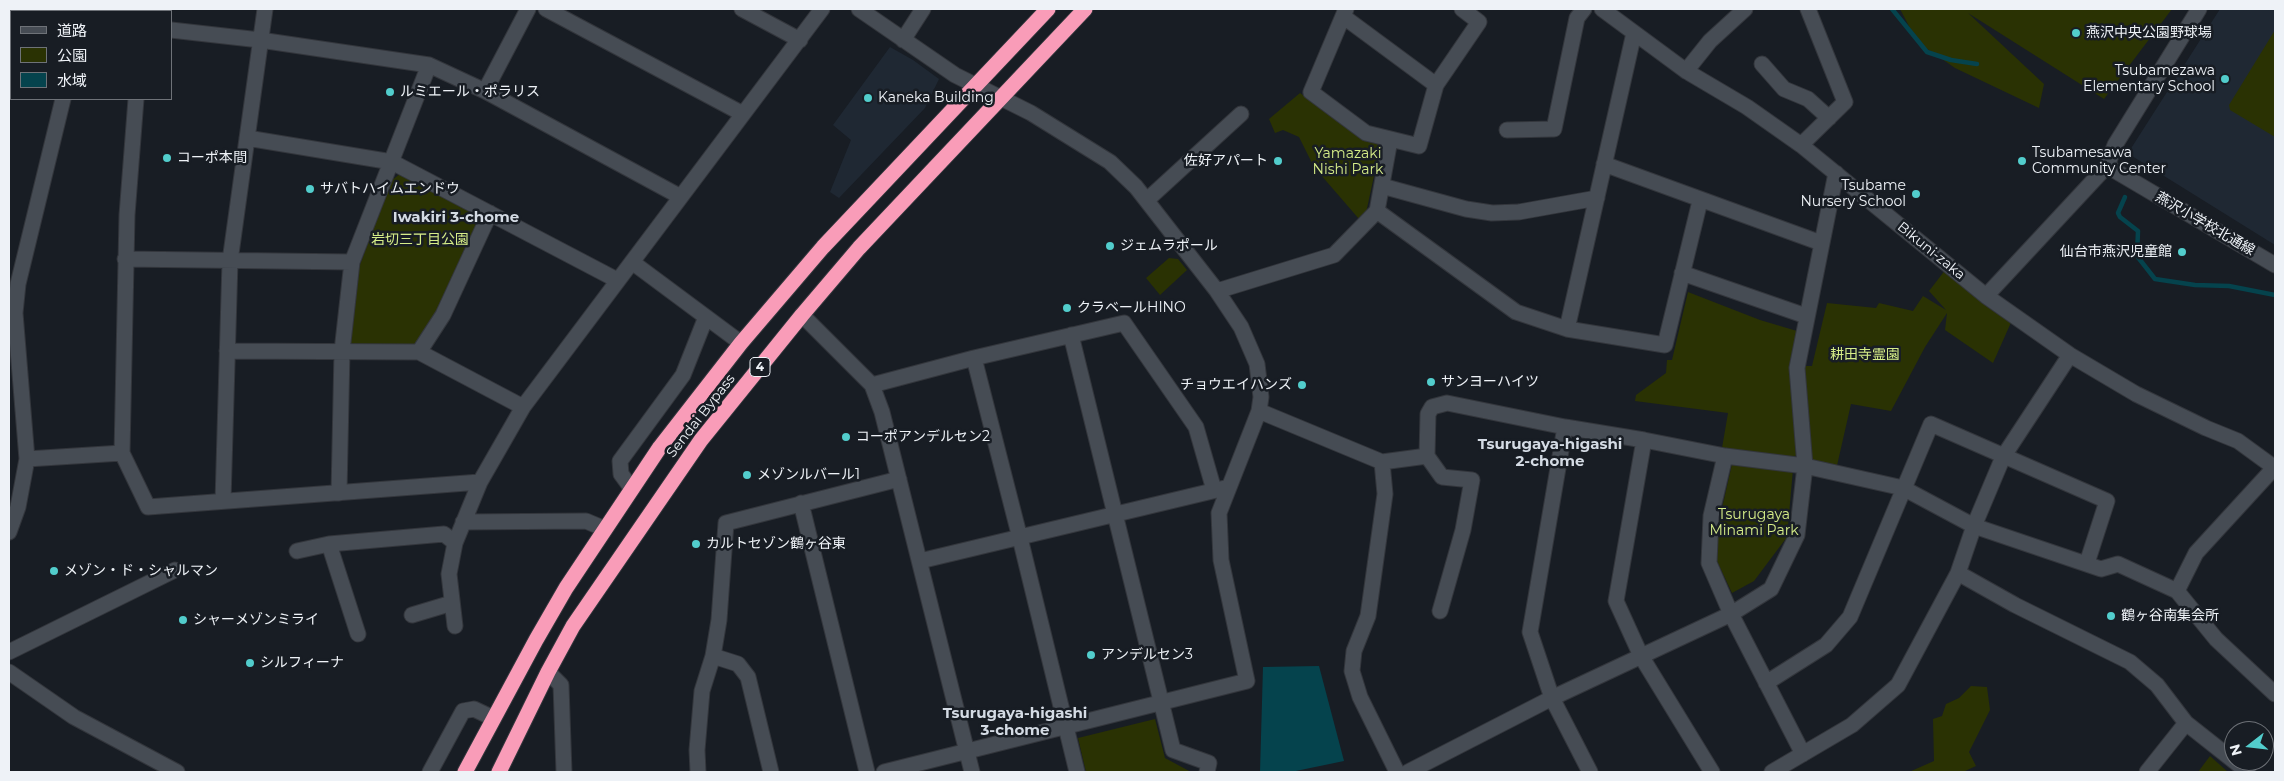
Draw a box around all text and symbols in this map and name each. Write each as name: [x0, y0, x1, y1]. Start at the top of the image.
legend: [10, 10, 172, 100]
text: 道路: [57, 21, 87, 40]
place label: 燕沢中央公園野球場: [2086, 25, 2212, 41]
marker: 燕沢中央公園野球場: [2070, 27, 2082, 39]
text: 公園: [57, 46, 87, 65]
place label: Tsubamezawa Elementary School: [2083, 63, 2215, 95]
text: 水域: [57, 71, 87, 90]
marker: Tsubamezawa Elementary School: [2219, 73, 2231, 85]
place label: ルミエール・ポラリス: [400, 84, 540, 100]
marker: ルミエール・ポラリス: [384, 86, 396, 98]
place label: Kaneka Building: [878, 90, 994, 106]
marker: Kaneka Building: [862, 92, 874, 104]
place label: Tsubamesawa Community Center: [2032, 145, 2166, 178]
park label: Yamazaki Nishi Park: [1313, 146, 1383, 178]
place label: コーポ本間: [177, 150, 247, 166]
marker: コーポ本間: [161, 152, 173, 164]
place label: 佐好アパート: [1184, 153, 1268, 169]
marker: 佐好アパート: [1272, 155, 1284, 167]
marker: Tsubamesawa Community Center: [2016, 155, 2028, 167]
place label: Tsubame Nursery School: [1800, 178, 1906, 210]
place label: サバトハイムエンドウ: [320, 181, 460, 197]
marker: サバトハイムエンドウ: [304, 183, 316, 195]
marker: Tsubame Nursery School: [1910, 188, 1922, 200]
street label: 燕沢小学校北通線: [2152, 189, 2258, 259]
district label: Iwakiri 3-chome: [393, 209, 519, 227]
street label: Bikuni-zaka: [1894, 219, 1968, 283]
park label: 岩切三丁目公園: [371, 232, 469, 248]
place label: ジェムラポール: [1120, 238, 1218, 254]
marker: ジェムラポール: [1104, 240, 1116, 252]
place label: 仙台市燕沢児童館: [2060, 244, 2172, 260]
marker: 仙台市燕沢児童館: [2176, 246, 2188, 258]
place label: クラベールHINO: [1077, 300, 1186, 316]
marker: クラベールHINO: [1061, 302, 1073, 314]
park label: 耕田寺霊園: [1830, 347, 1900, 363]
road number: 4: [750, 358, 770, 377]
street label: Sendai Bypass: [663, 371, 739, 461]
place label: サンヨーハイツ: [1441, 374, 1539, 390]
marker: サンヨーハイツ: [1425, 376, 1437, 388]
place label: チョウエイハンズ: [1180, 377, 1292, 393]
marker: チョウエイハンズ: [1296, 379, 1308, 391]
place label: コーポアンデルセン2: [856, 429, 990, 445]
marker: コーポアンデルセン2: [840, 431, 852, 443]
district label: Tsurugaya-higashi 2-chome: [1478, 436, 1622, 471]
place label: メゾンルバール1: [757, 467, 860, 483]
marker: メゾンルバール1: [741, 469, 753, 481]
park label: Tsurugaya Minami Park: [1709, 507, 1799, 540]
place label: カルトセゾン鶴ヶ谷東: [706, 536, 846, 552]
marker: カルトセゾン鶴ヶ谷東: [690, 538, 702, 550]
place label: メゾン・ド・シャルマン: [64, 563, 218, 579]
marker: メゾン・ド・シャルマン: [48, 565, 60, 577]
place label: 鶴ヶ谷南集会所: [2121, 608, 2219, 624]
marker: 鶴ヶ谷南集会所: [2105, 610, 2117, 622]
place label: シャーメゾンミライ: [193, 612, 319, 628]
marker: シャーメゾンミライ: [177, 614, 189, 626]
place label: アンデルセン3: [1101, 647, 1193, 663]
marker: アンデルセン3: [1085, 649, 1097, 661]
place label: シルフィーナ: [260, 655, 344, 671]
marker: シルフィーナ: [244, 657, 256, 669]
district label: Tsurugaya-higashi 3-chome: [943, 705, 1087, 740]
north arrow: [2224, 721, 2274, 771]
text: N: [2225, 742, 2246, 758]

